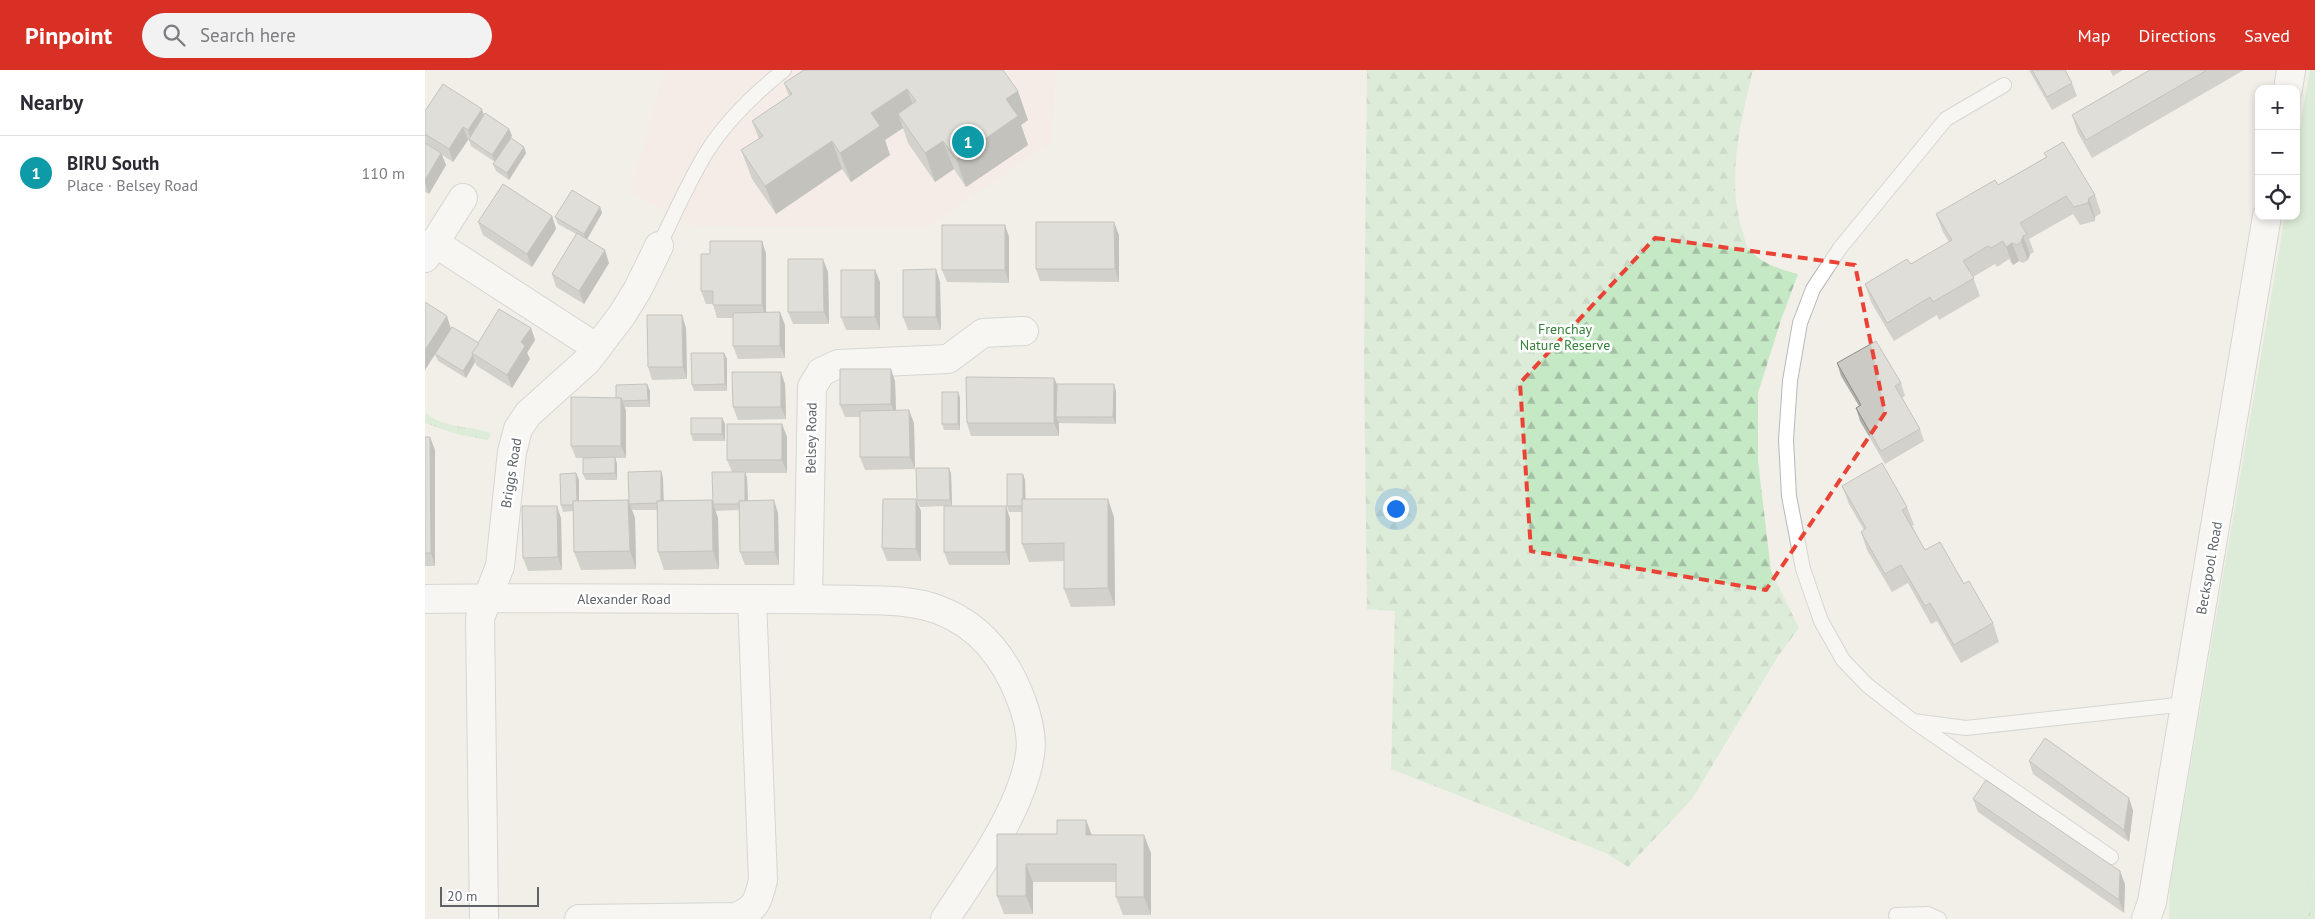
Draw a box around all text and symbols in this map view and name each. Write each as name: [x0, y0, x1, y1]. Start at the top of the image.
search box: [142, 13, 492, 58]
text: Pinpoint: [25, 20, 112, 51]
icon: search: [160, 21, 188, 49]
text: Search here: [200, 23, 296, 47]
text: Map: [2078, 24, 2110, 47]
text: Directions: [2138, 24, 2216, 47]
text: Saved: [2244, 24, 2290, 47]
map controls: [2255, 85, 2300, 220]
button: +: [2255, 85, 2300, 130]
text: Nearby: [20, 89, 83, 116]
pin: 1: [952, 123, 984, 161]
button: −: [2255, 130, 2300, 175]
text: BIRU South: [67, 151, 159, 175]
text: 1: [31, 163, 41, 183]
text: 110 m: [362, 163, 405, 183]
text: Place · Belsey Road: [67, 175, 198, 195]
button: locate: [2255, 175, 2300, 220]
park label: Frenchay Nature Reserve: [1520, 320, 1610, 354]
street label: Belsey Road: [801, 402, 821, 474]
street label: Briggs Road: [497, 437, 525, 509]
your location: [1383, 496, 1409, 522]
street label: Beckspool Road: [2192, 520, 2226, 616]
street label: Alexander Road: [577, 590, 671, 608]
scale bar: [440, 884, 539, 907]
text: 20 m: [447, 887, 477, 905]

